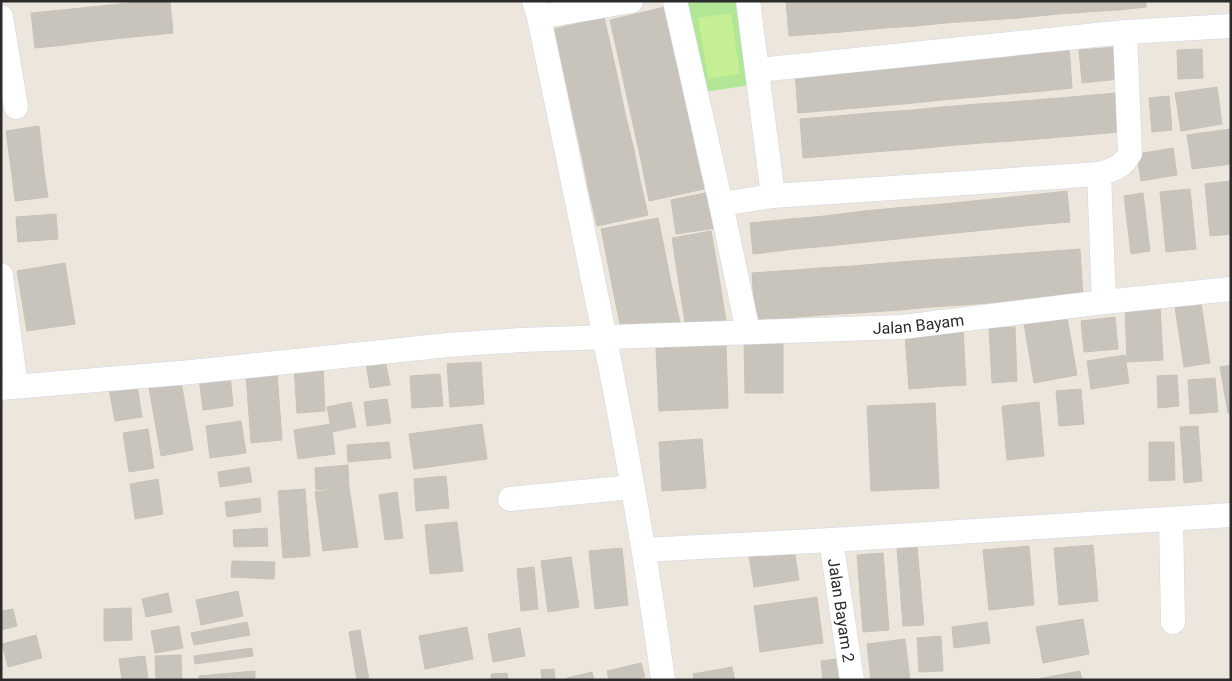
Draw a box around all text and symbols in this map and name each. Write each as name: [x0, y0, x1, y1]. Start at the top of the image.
street label: Jalan Bayam: [872, 310, 965, 338]
street label: Jalan Bayam 2: [824, 557, 858, 663]

